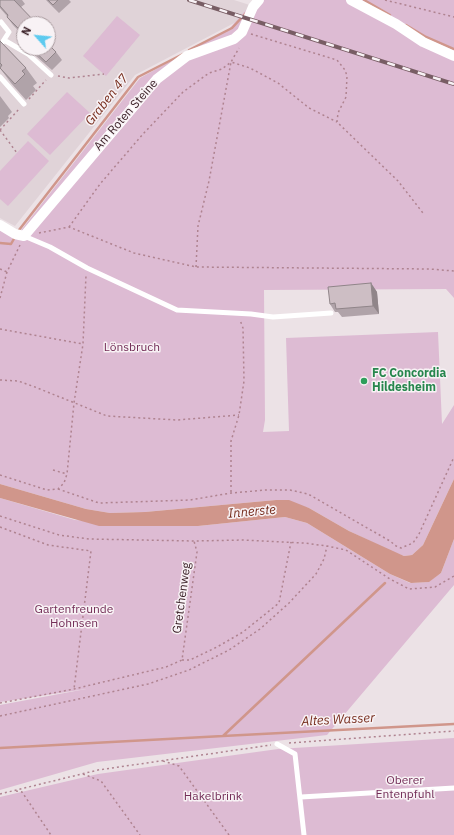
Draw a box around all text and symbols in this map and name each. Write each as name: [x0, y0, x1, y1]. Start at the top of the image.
north arrow: [16, 16, 56, 56]
text: N: [18, 24, 34, 38]
water label: Graben 47: [82, 71, 132, 129]
street label: Am Roten Steine: [91, 76, 161, 154]
park label: Lönsbruch: [104, 341, 160, 355]
place label: FC Concordia Hildesheim: [372, 367, 446, 395]
marker: FC Concordia Hildesheim: [359, 376, 369, 386]
water label: Innerste: [228, 502, 276, 522]
street label: Gretchenweg: [170, 561, 194, 635]
park label: Gartenfreunde Hohnsen: [35, 603, 113, 631]
water label: Altes Wasser: [301, 710, 375, 730]
park label: Oberer Entenpfuhl: [375, 774, 435, 802]
park label: Hakelbrink: [184, 790, 242, 804]

